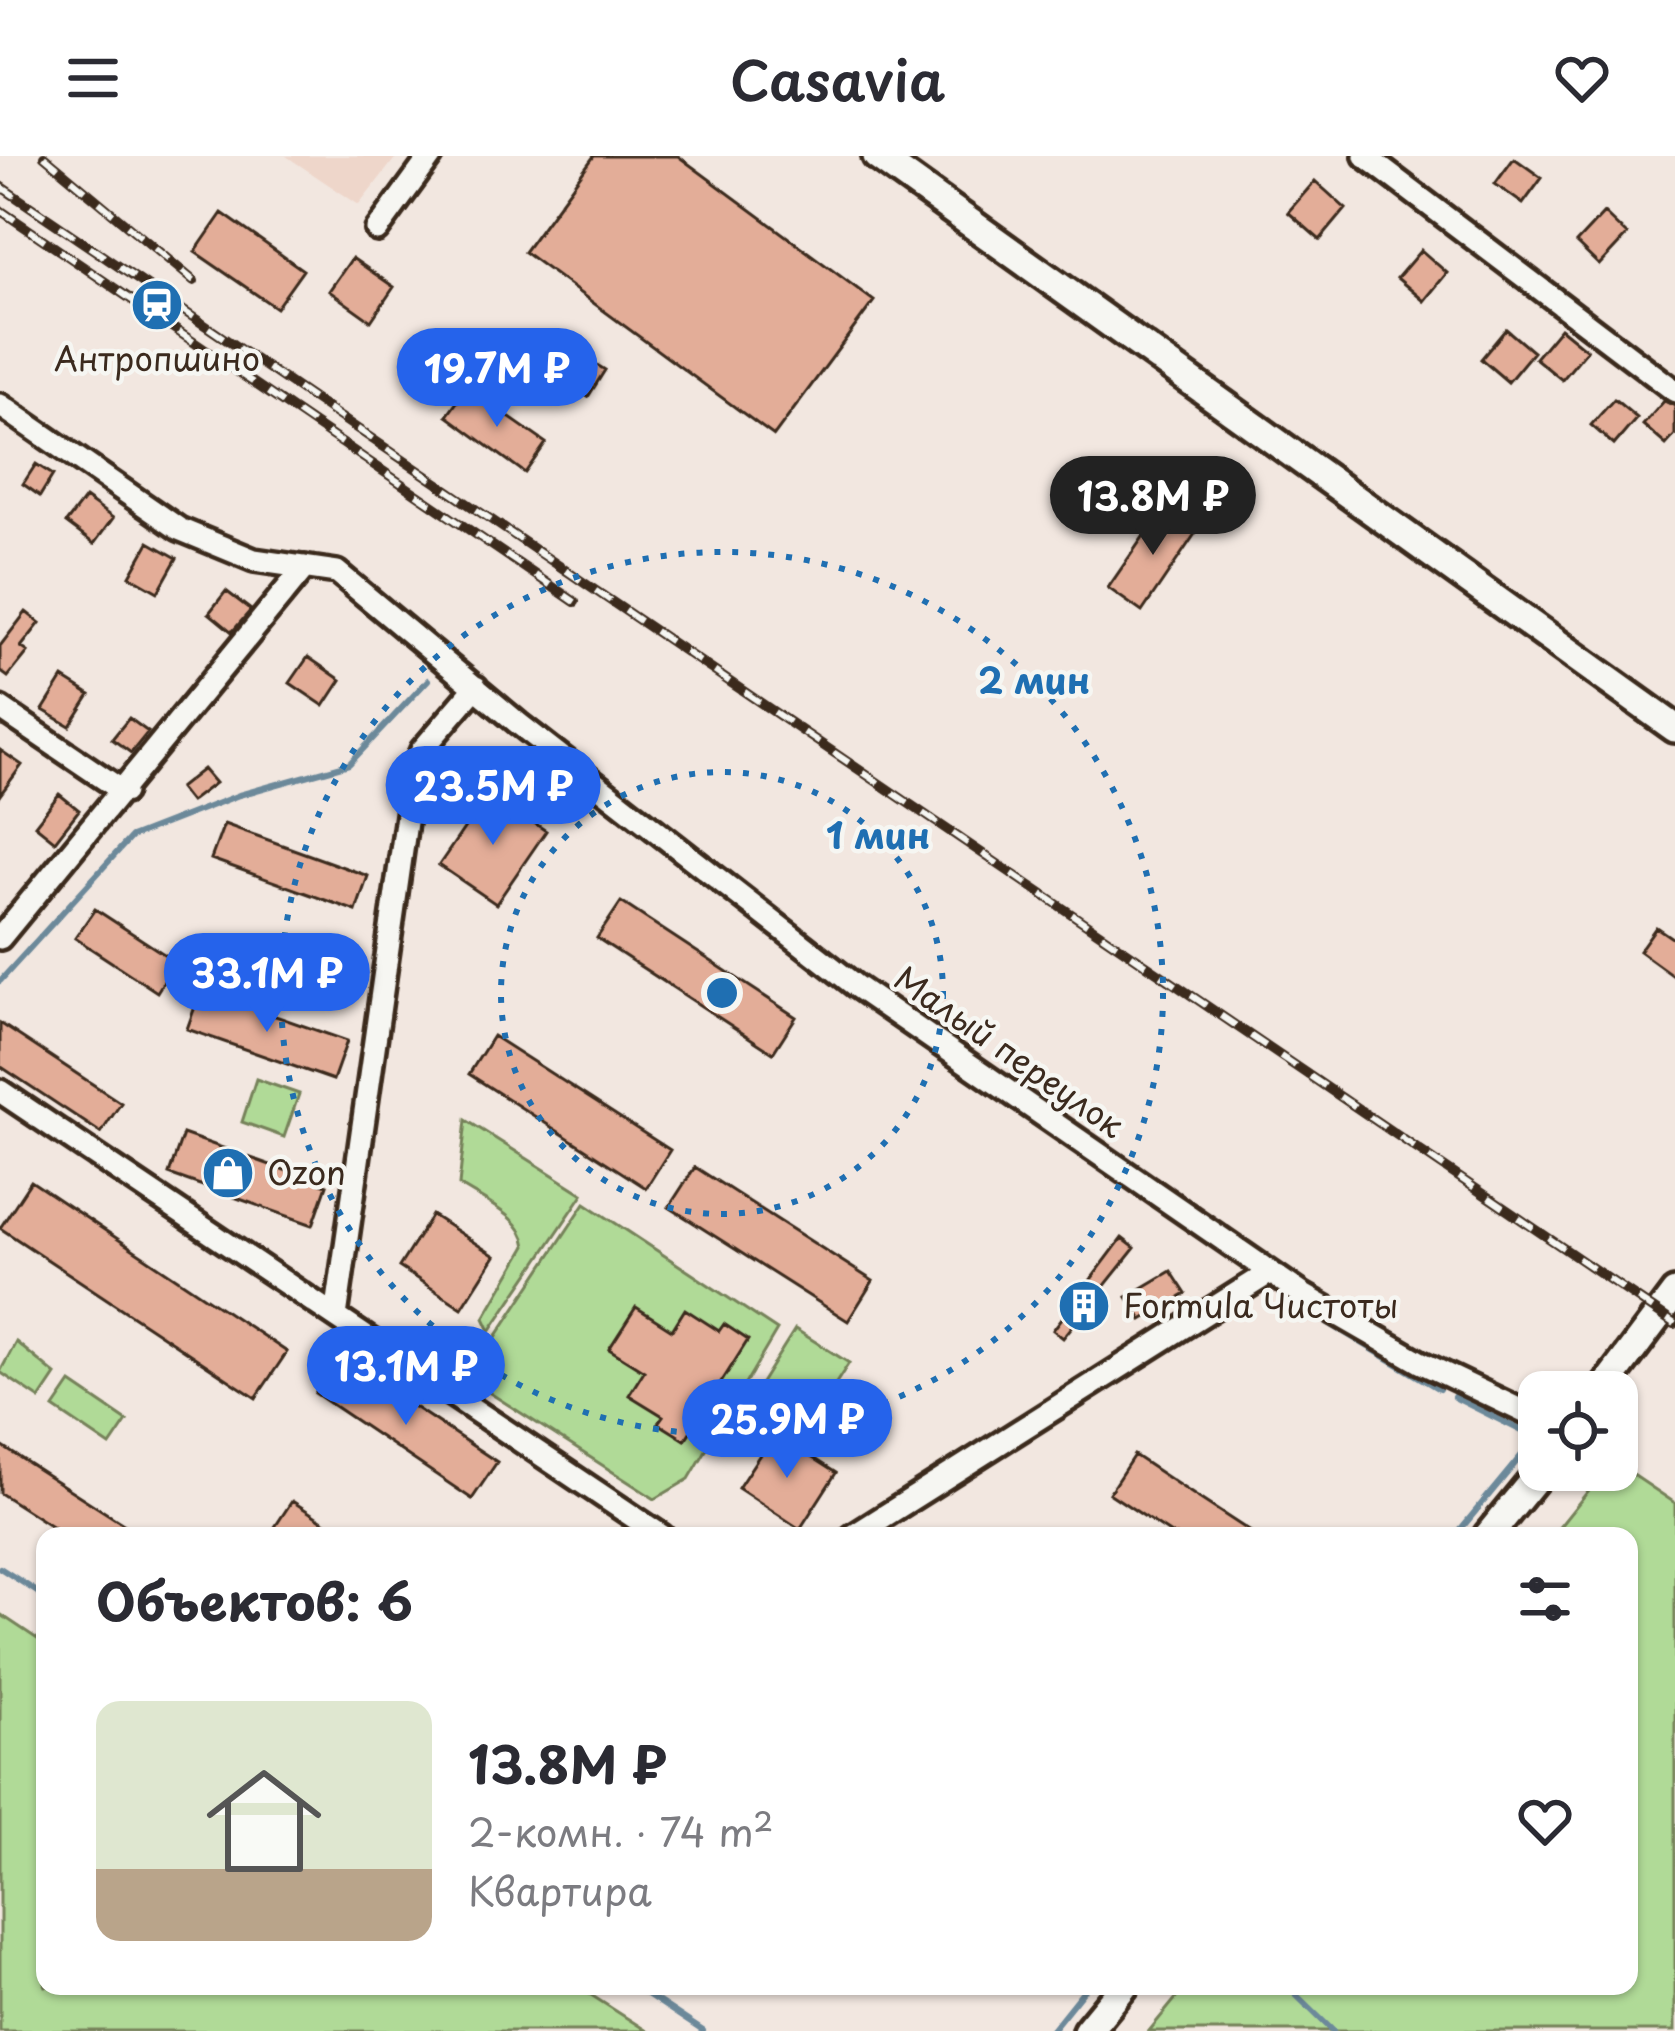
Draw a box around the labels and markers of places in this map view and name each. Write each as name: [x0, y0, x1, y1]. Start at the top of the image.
station icon: Антропшино: [129, 277, 185, 333]
pin: 19.7M ₽: [386, 328, 608, 430]
place label: Антропшино: [54, 332, 260, 382]
pin: 13.8M ₽: [1042, 456, 1264, 558]
pin: 23.5M ₽: [382, 746, 604, 848]
pin: 33.1M ₽: [156, 933, 378, 1035]
centre of rings: [701, 972, 743, 1014]
shop icon: Ozon: [200, 1145, 256, 1201]
place label: Ozon: [267, 1146, 346, 1196]
building icon: Formula Чистоты: [1056, 1278, 1112, 1334]
place label: Formula Чистоты: [1123, 1279, 1398, 1329]
pin: 13.1M ₽: [295, 1326, 517, 1428]
pin: 25.9M ₽: [676, 1379, 898, 1481]

